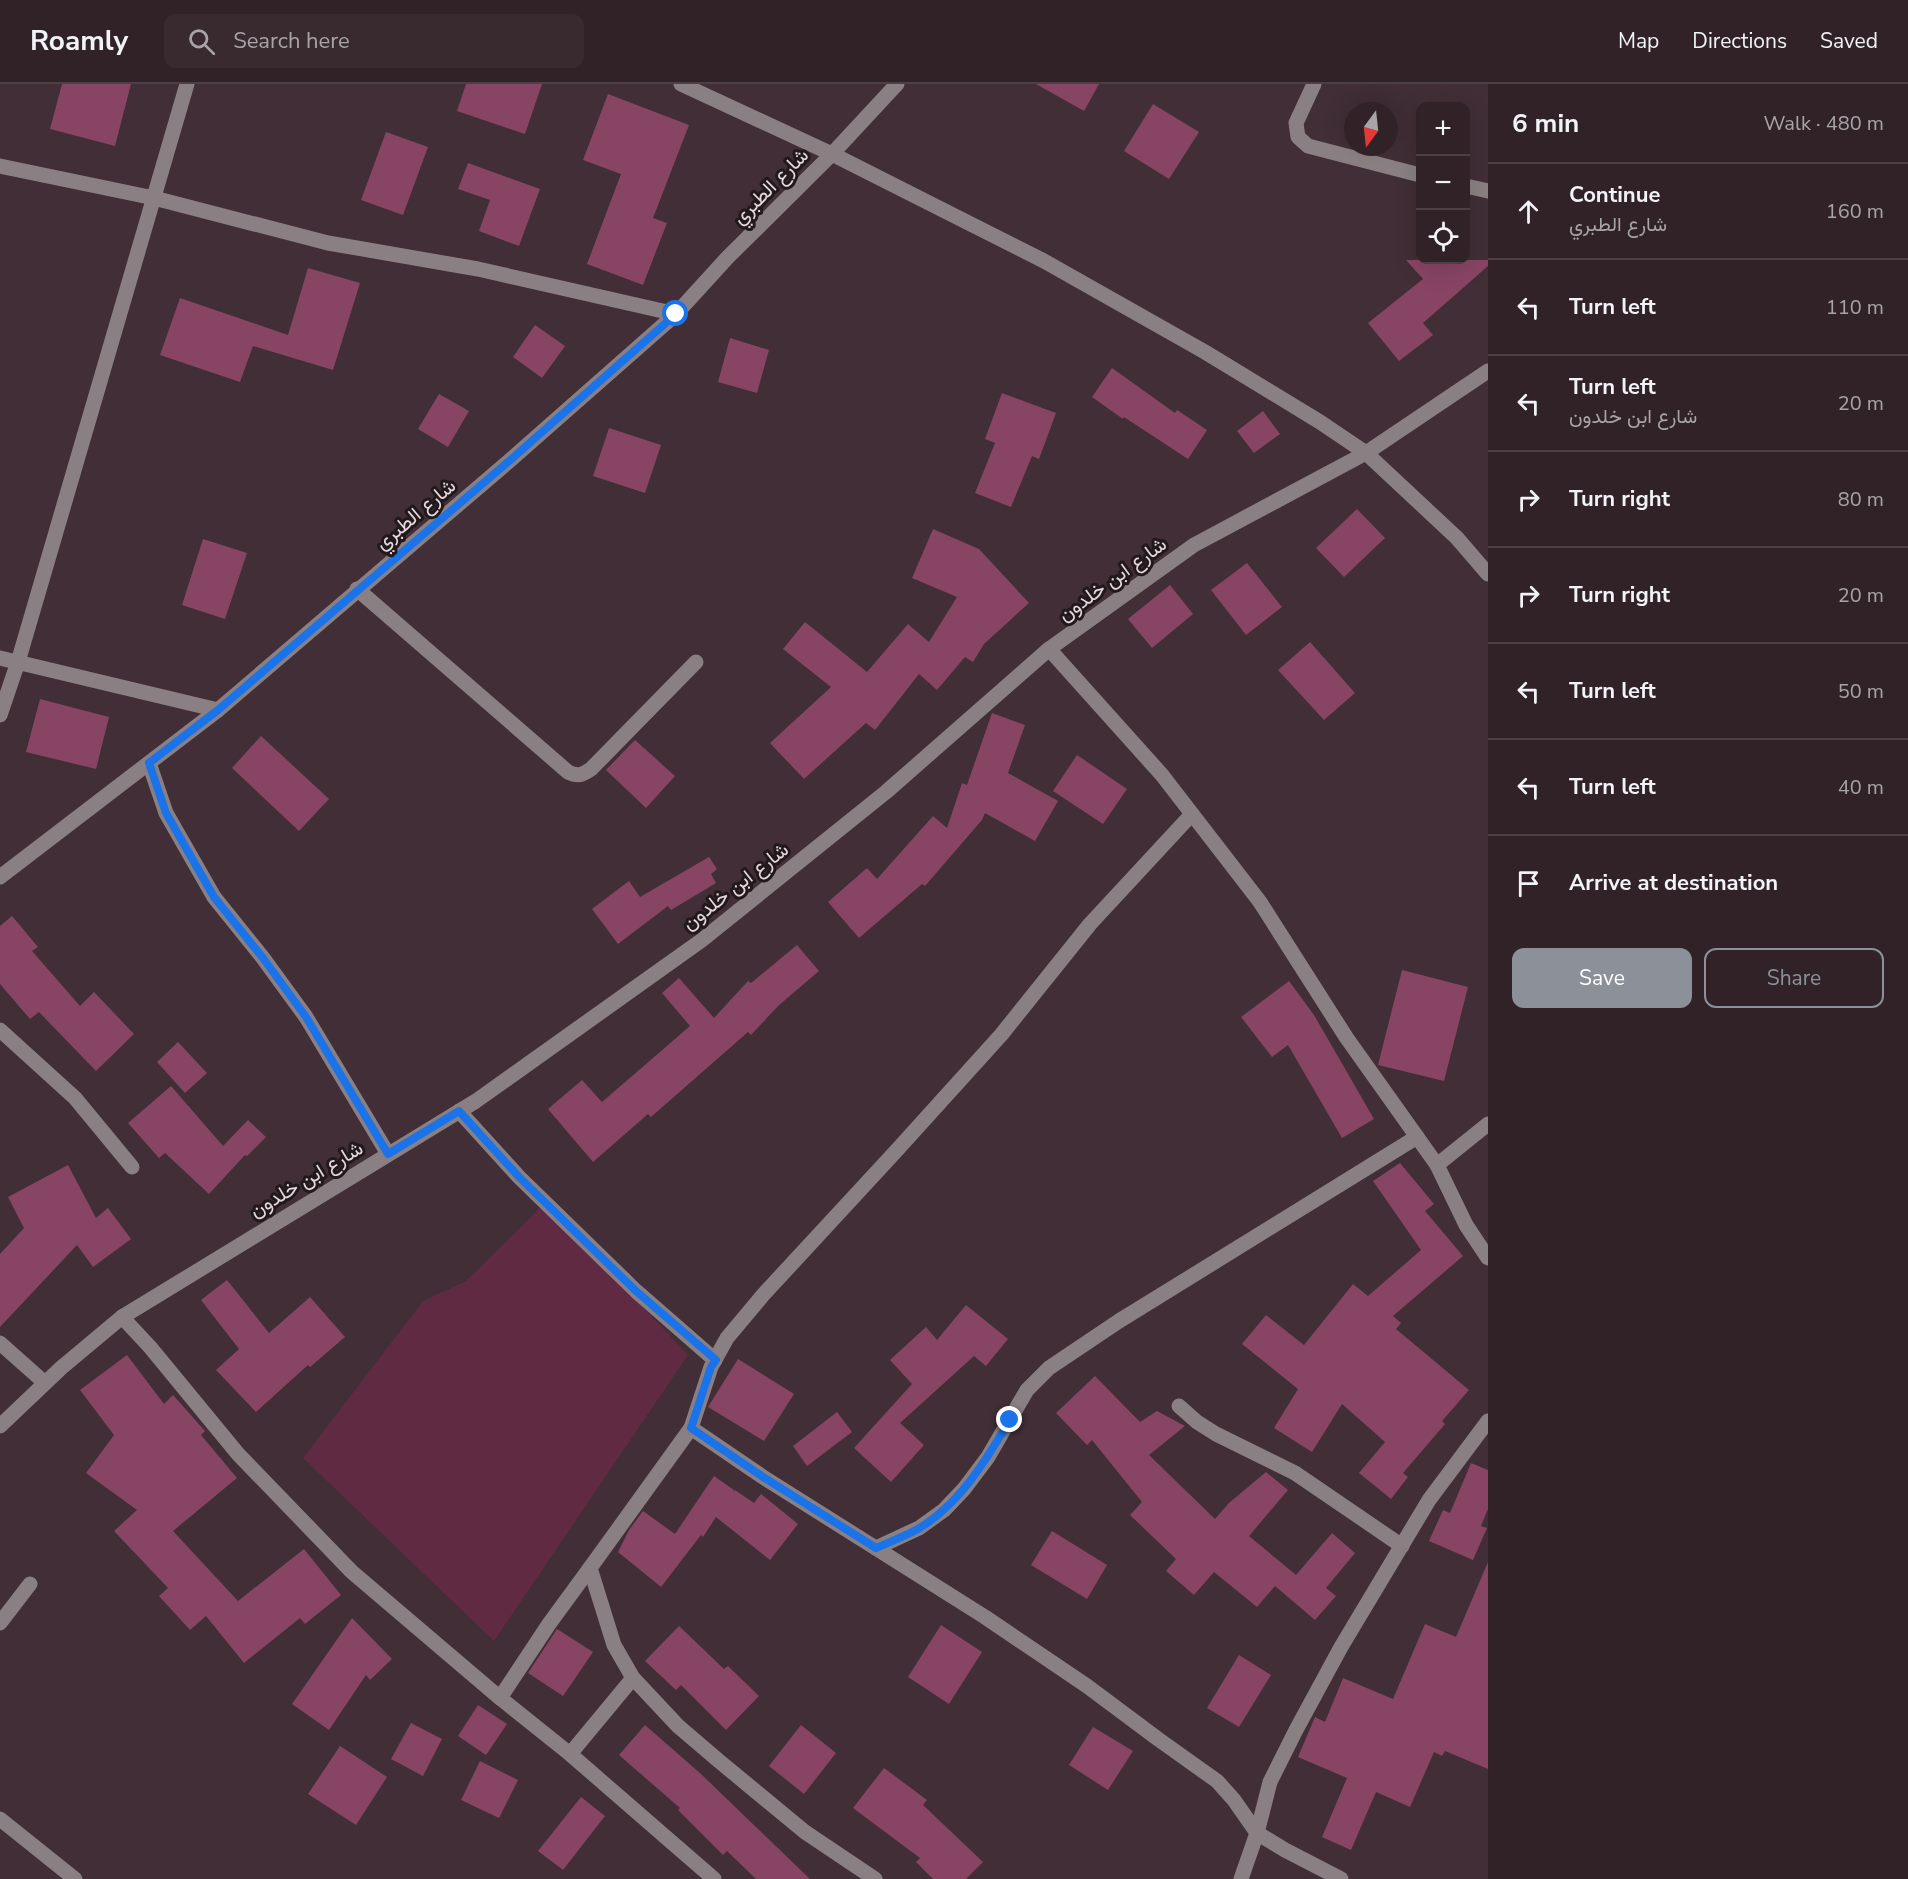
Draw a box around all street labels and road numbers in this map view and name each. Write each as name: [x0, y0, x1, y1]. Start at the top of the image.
street label: شارع الطبري: [726, 142, 817, 233]
street label: شارع الطبري: [369, 473, 463, 559]
street label: شارع ابن خلدون: [1052, 531, 1172, 628]
street label: شارع ابن خلدون: [676, 836, 794, 937]
street label: شارع ابن خلدون: [244, 1135, 368, 1224]

